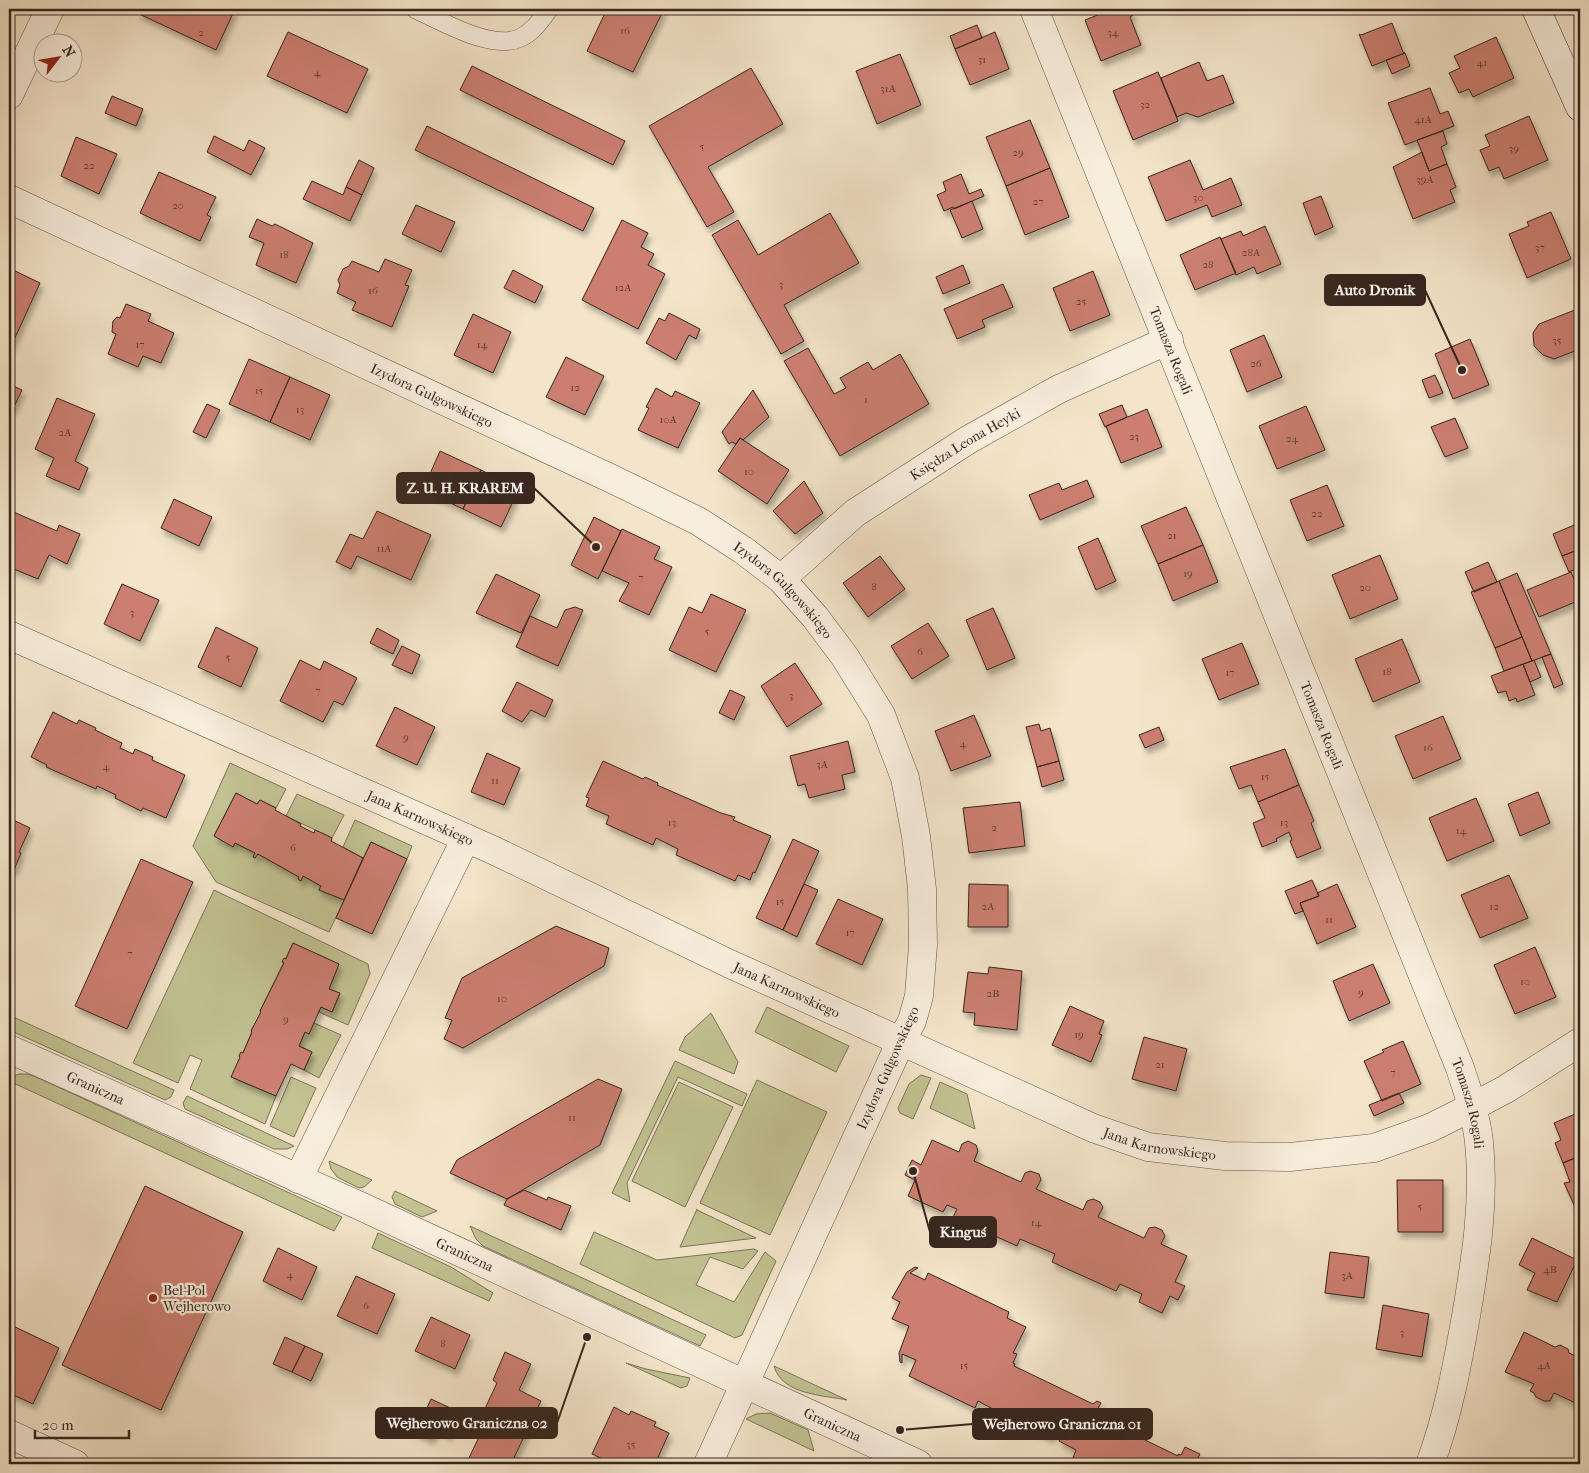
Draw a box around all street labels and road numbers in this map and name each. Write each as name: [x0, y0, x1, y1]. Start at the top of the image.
street label: Tomasza Rogali: [1146, 304, 1197, 397]
street label: Izydora Gulgowskiego: [368, 359, 496, 431]
street label: Księdza Leona Heyki: [906, 404, 1023, 484]
street label: Izydora Gulgowskiego: [730, 538, 837, 642]
street label: Tomasza Rogali: [1297, 679, 1347, 772]
street label: Jana Karnowskiego: [363, 786, 476, 849]
street label: Jana Karnowskiego: [730, 958, 843, 1021]
street label: Izydora Gulgowskiego: [853, 1004, 923, 1132]
street label: Tomasza Rogali: [1448, 1055, 1488, 1149]
street label: Graniczna: [64, 1067, 128, 1108]
street label: Jana Karnowskiego: [1100, 1123, 1217, 1163]
street label: Graniczna: [433, 1234, 497, 1275]
street label: Graniczna: [801, 1404, 864, 1445]

